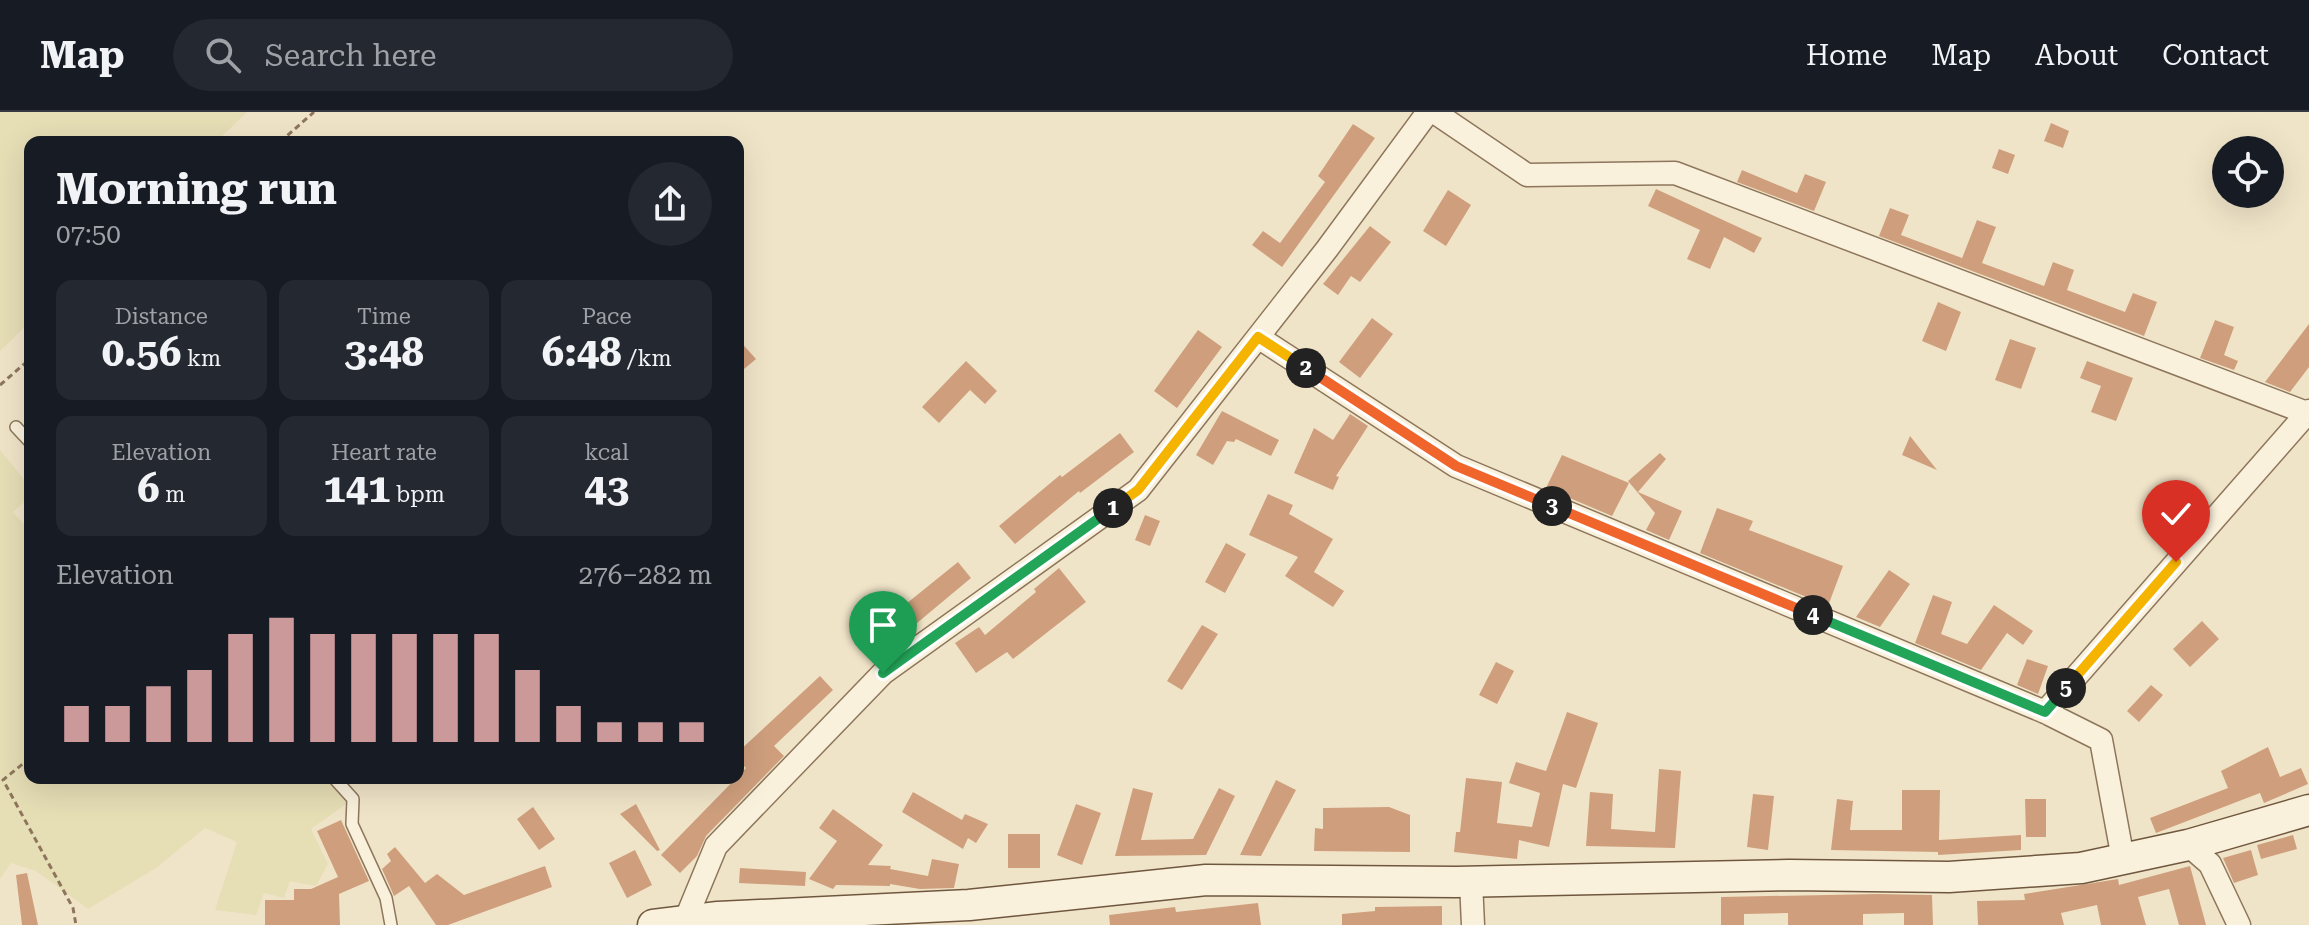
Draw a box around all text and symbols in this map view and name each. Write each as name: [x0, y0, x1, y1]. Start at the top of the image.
search box: [173, 19, 733, 91]
text: Map: [40, 33, 125, 77]
icon: search: [201, 33, 245, 77]
text: Search here: [265, 38, 437, 73]
text: Home: [1806, 39, 1887, 72]
text: Map: [1931, 39, 1991, 72]
text: About: [2035, 39, 2118, 72]
text: Contact: [2162, 39, 2269, 72]
map controls: [2212, 136, 2284, 208]
button: locate: [2212, 136, 2284, 208]
button: share: [628, 162, 712, 246]
text: Morning run: [56, 163, 337, 215]
text: 07:50: [56, 219, 121, 249]
text: Distance: [115, 304, 208, 329]
text: Time: [357, 304, 411, 329]
text: Pace: [582, 304, 631, 329]
text: 0.56: [102, 329, 181, 376]
text: 3:48: [344, 329, 424, 376]
text: 6:48: [542, 329, 622, 376]
text: km: [181, 346, 221, 371]
text: /km: [622, 346, 671, 371]
pin: 2: [1286, 348, 1326, 388]
text: 2: [1300, 355, 1312, 380]
text: Elevation: [111, 440, 211, 465]
text: Heart rate: [331, 440, 437, 465]
text: kcal: [585, 440, 629, 465]
text: 6: [137, 465, 160, 512]
text: 141: [323, 465, 390, 512]
text: 43: [584, 465, 629, 512]
pin: [2142, 480, 2210, 562]
text: m: [160, 482, 185, 507]
text: bpm: [390, 482, 445, 507]
pin: 3: [1532, 486, 1572, 526]
pin: 1: [1093, 488, 1133, 528]
icon: check: [2154, 492, 2198, 536]
text: 3: [1546, 493, 1558, 518]
text: 1: [1107, 495, 1119, 520]
text: Elevation: [56, 560, 174, 590]
text: 276–282 m: [579, 560, 712, 590]
pin: [849, 591, 917, 673]
pin: 4: [1793, 595, 1833, 635]
text: 4: [1807, 602, 1819, 627]
icon: arrive: [861, 603, 905, 647]
pin: 5: [2046, 668, 2086, 708]
text: 5: [2060, 675, 2072, 700]

